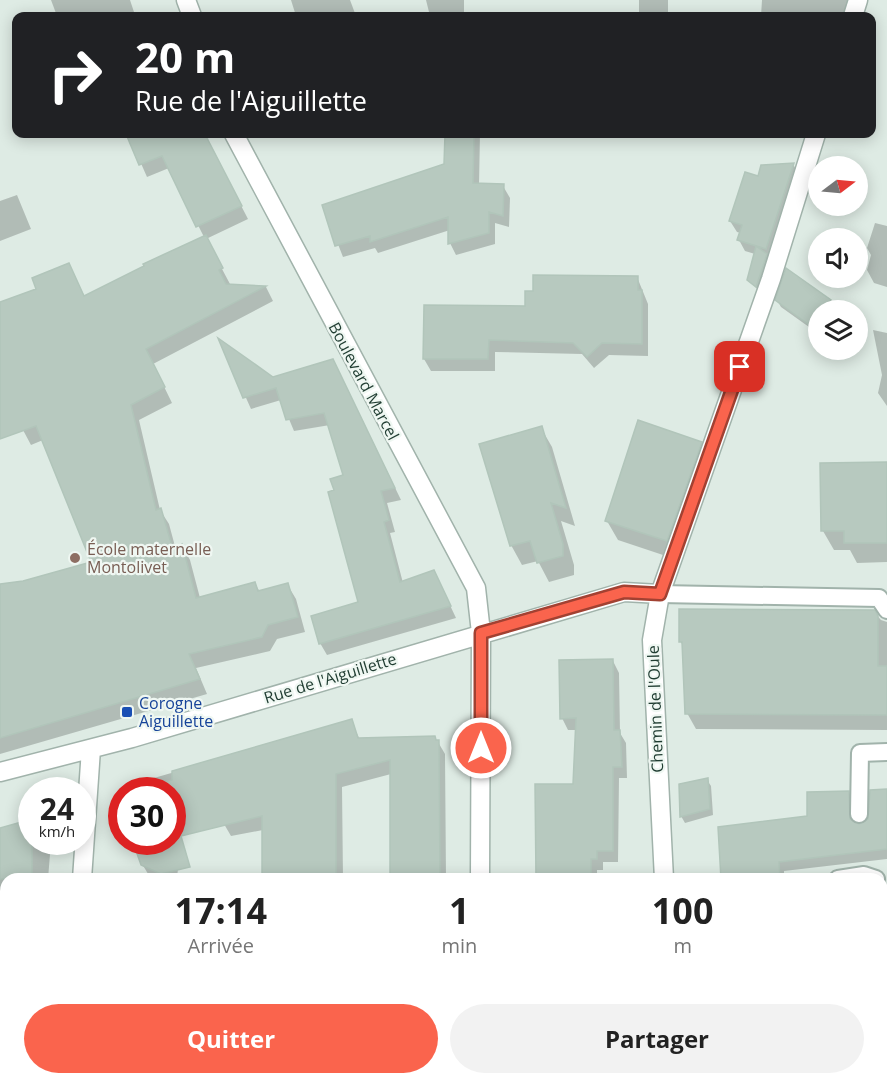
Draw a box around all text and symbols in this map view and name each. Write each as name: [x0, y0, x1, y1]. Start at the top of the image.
text: 20 m: [135, 28, 235, 85]
icon: right: [36, 36, 114, 114]
text: Rue de l'Aiguillette: [135, 82, 367, 119]
north arrow: [808, 156, 868, 216]
map controls: [808, 156, 868, 360]
button: sound: [808, 228, 868, 288]
button: layers: [808, 300, 868, 360]
street label: Boulevard Marcel: [324, 318, 404, 444]
pin: [714, 341, 765, 392]
icon: arrive: [723, 350, 756, 383]
place label: École maternelle Montolivet: [87, 538, 211, 578]
marker: École maternelle Montolivet: [68, 551, 82, 565]
street label: Chemin de l'Oule: [642, 645, 668, 773]
street label: Rue de l'Aiguillette: [261, 647, 399, 709]
place label: Corogne Aiguillette: [139, 692, 213, 732]
marker: Corogne Aiguillette: [120, 705, 134, 719]
position arrow: [449, 716, 513, 780]
speed limit sign: 30: [108, 777, 186, 855]
text: 24: [40, 788, 74, 829]
text: km/h: [39, 821, 75, 841]
text: 17:14: [174, 886, 267, 935]
text: 1: [449, 886, 470, 935]
text: 100: [652, 886, 714, 935]
text: Arrivée: [187, 932, 254, 959]
text: min: [441, 932, 477, 959]
text: m: [673, 932, 692, 959]
button: Quitter: [24, 1004, 438, 1073]
button: Partager: [450, 1004, 864, 1073]

